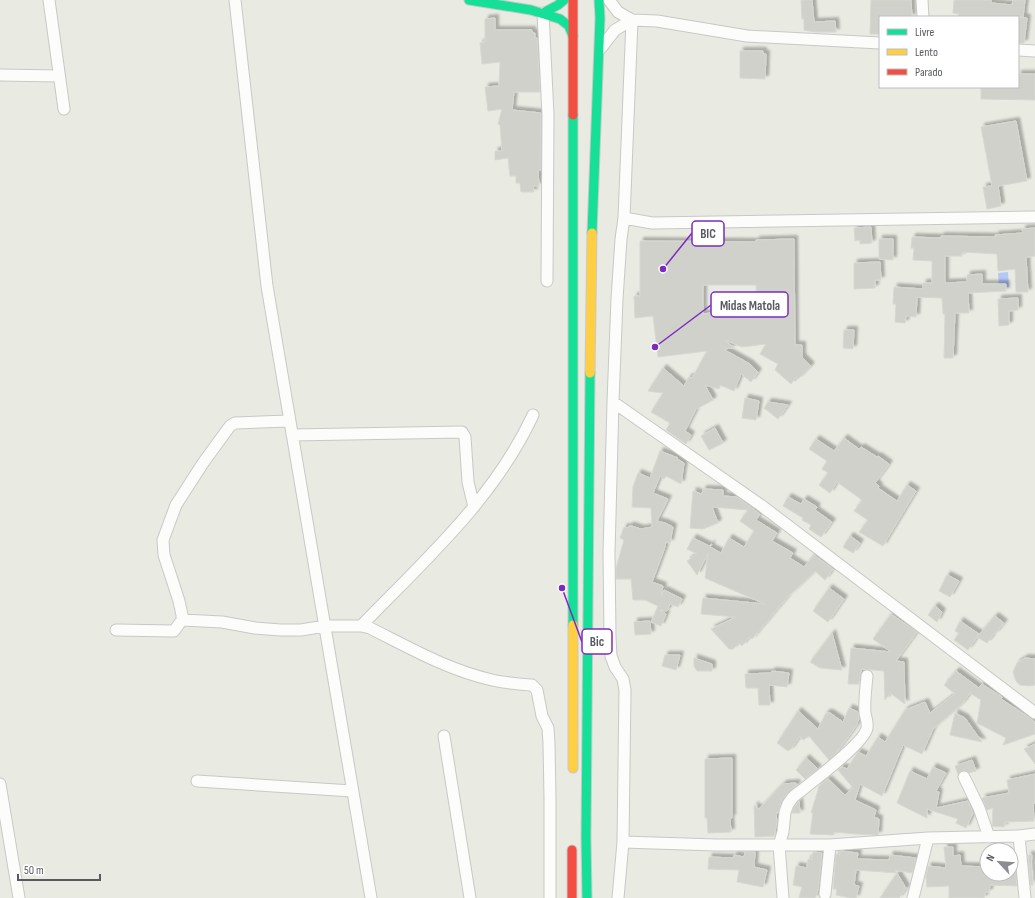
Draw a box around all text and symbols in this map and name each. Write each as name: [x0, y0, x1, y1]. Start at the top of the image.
legend: [879, 16, 1019, 88]
text: Livre: [915, 25, 935, 40]
text: Lento: [915, 45, 938, 60]
text: Parado: [915, 65, 942, 80]
callout: BIC: [692, 221, 724, 246]
text: BIC: [700, 226, 716, 242]
callout: Midas Matola: [711, 292, 788, 317]
text: Midas Matola: [720, 298, 780, 314]
callout: Bic: [582, 629, 612, 654]
text: Bic: [590, 634, 605, 650]
north arrow: [979, 842, 1019, 882]
text: N: [983, 852, 998, 863]
scale bar: [18, 856, 100, 882]
text: 50 m: [24, 863, 44, 878]

